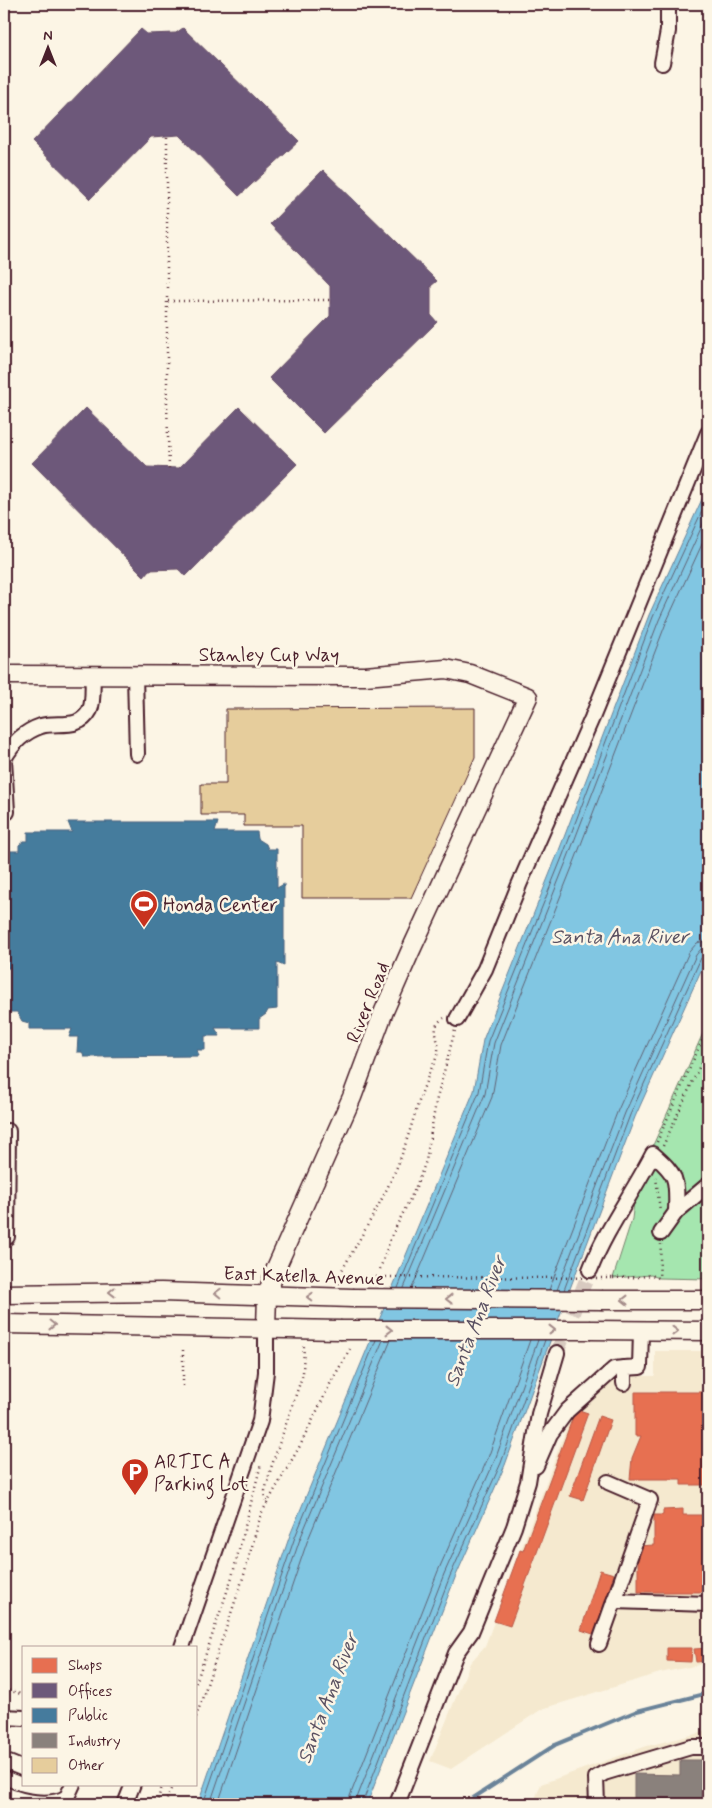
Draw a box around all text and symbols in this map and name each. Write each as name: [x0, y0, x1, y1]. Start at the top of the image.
north arrow: [22, 22, 72, 72]
text: N: [43, 27, 53, 45]
street label: Stanley Cup Way: [199, 643, 339, 668]
sports icon: Honda Center: [129, 889, 159, 928]
place label: Honda Center: [163, 893, 278, 918]
water label: Santa Ana River: [551, 924, 691, 951]
street label: River Road: [341, 959, 396, 1047]
water label: Santa Ana River: [439, 1250, 515, 1391]
street label: East Katella Avenue: [223, 1261, 385, 1292]
one-way arrow: [108, 1287, 116, 1297]
one-way arrow: [214, 1288, 222, 1299]
one-way arrow: [306, 1291, 314, 1302]
one-way arrow: [445, 1294, 452, 1304]
one-way arrow: [620, 1295, 628, 1305]
one-way arrow: [49, 1319, 57, 1330]
one-way arrow: [386, 1325, 393, 1335]
one-way arrow: [548, 1325, 556, 1335]
one-way arrow: [672, 1326, 679, 1336]
place label: ARTIC A Parking Lot: [154, 1450, 249, 1500]
parking icon: ARTIC A Parking Lot: [120, 1457, 150, 1496]
water label: Santa Ana River: [291, 1627, 367, 1768]
legend: [22, 1646, 198, 1786]
text: Shops: [68, 1656, 103, 1676]
text: Offices: [68, 1682, 112, 1702]
text: Public: [68, 1706, 108, 1726]
text: Industry: [68, 1732, 121, 1752]
text: Other: [68, 1756, 104, 1776]

